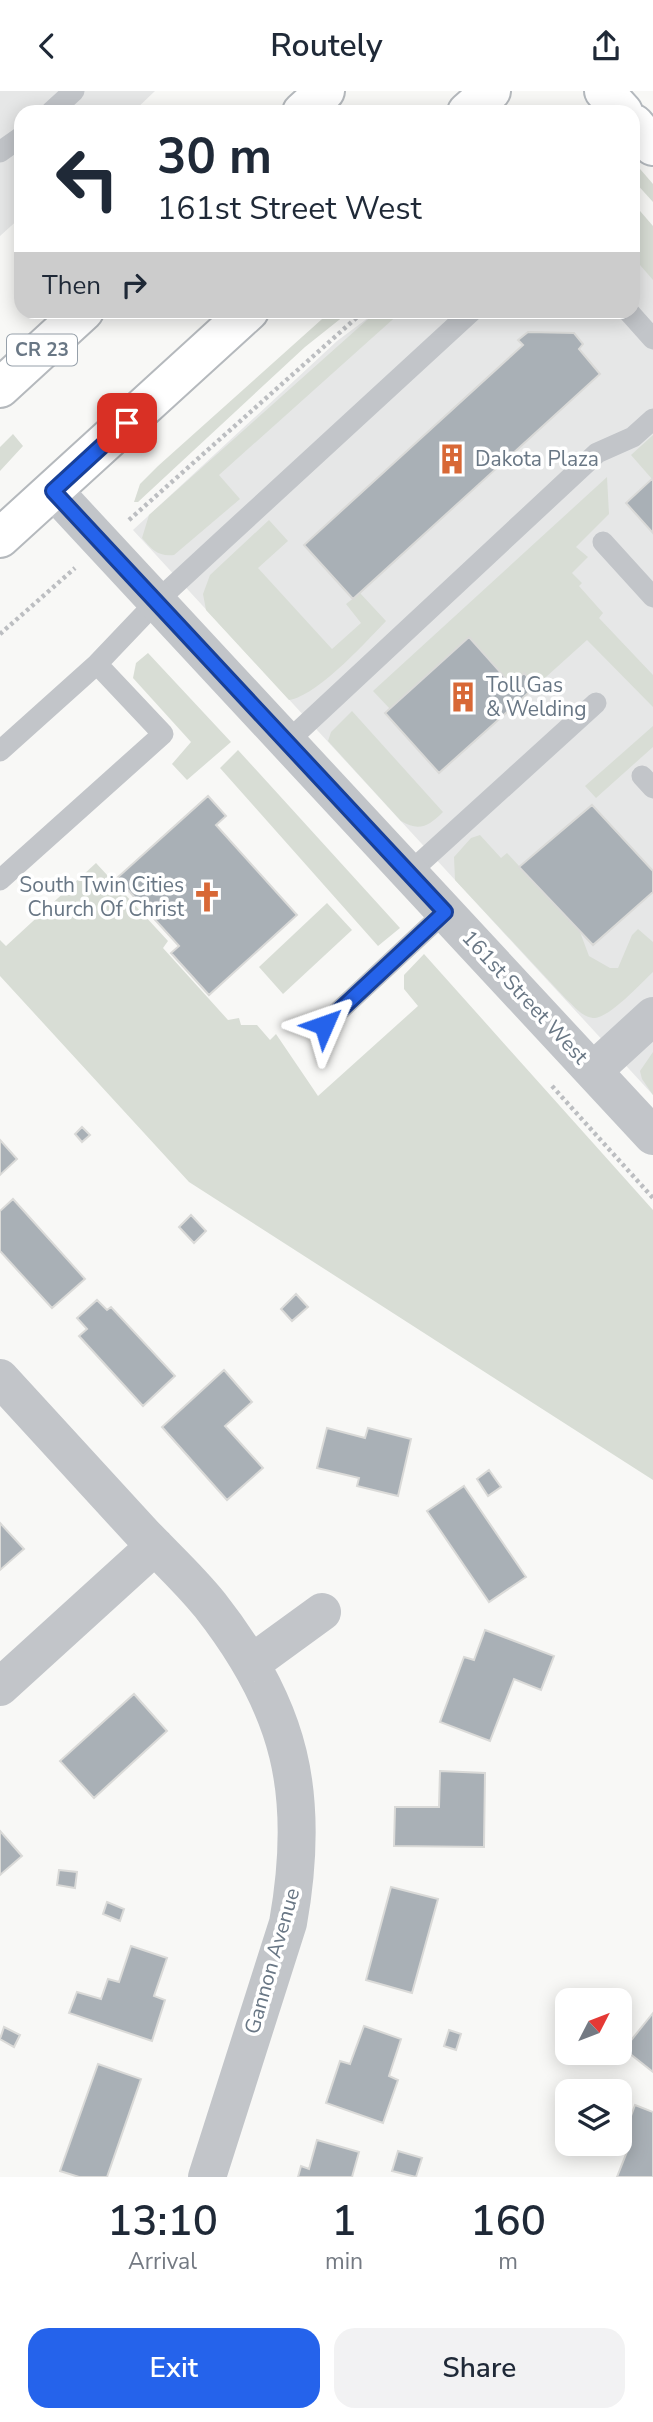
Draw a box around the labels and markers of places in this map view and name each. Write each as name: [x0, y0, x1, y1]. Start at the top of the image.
pin: [97, 393, 157, 453]
building icon: Dakota Plaza: [435, 442, 469, 476]
place label: Dakota Plaza: [475, 445, 599, 473]
place label: Toll Gas & Welding: [486, 671, 586, 723]
building icon: Toll Gas & Welding: [446, 680, 480, 714]
place label: South Twin Cities Church Of Christ: [19, 871, 185, 923]
church icon: South Twin Cities Church Of Christ: [190, 880, 224, 914]

